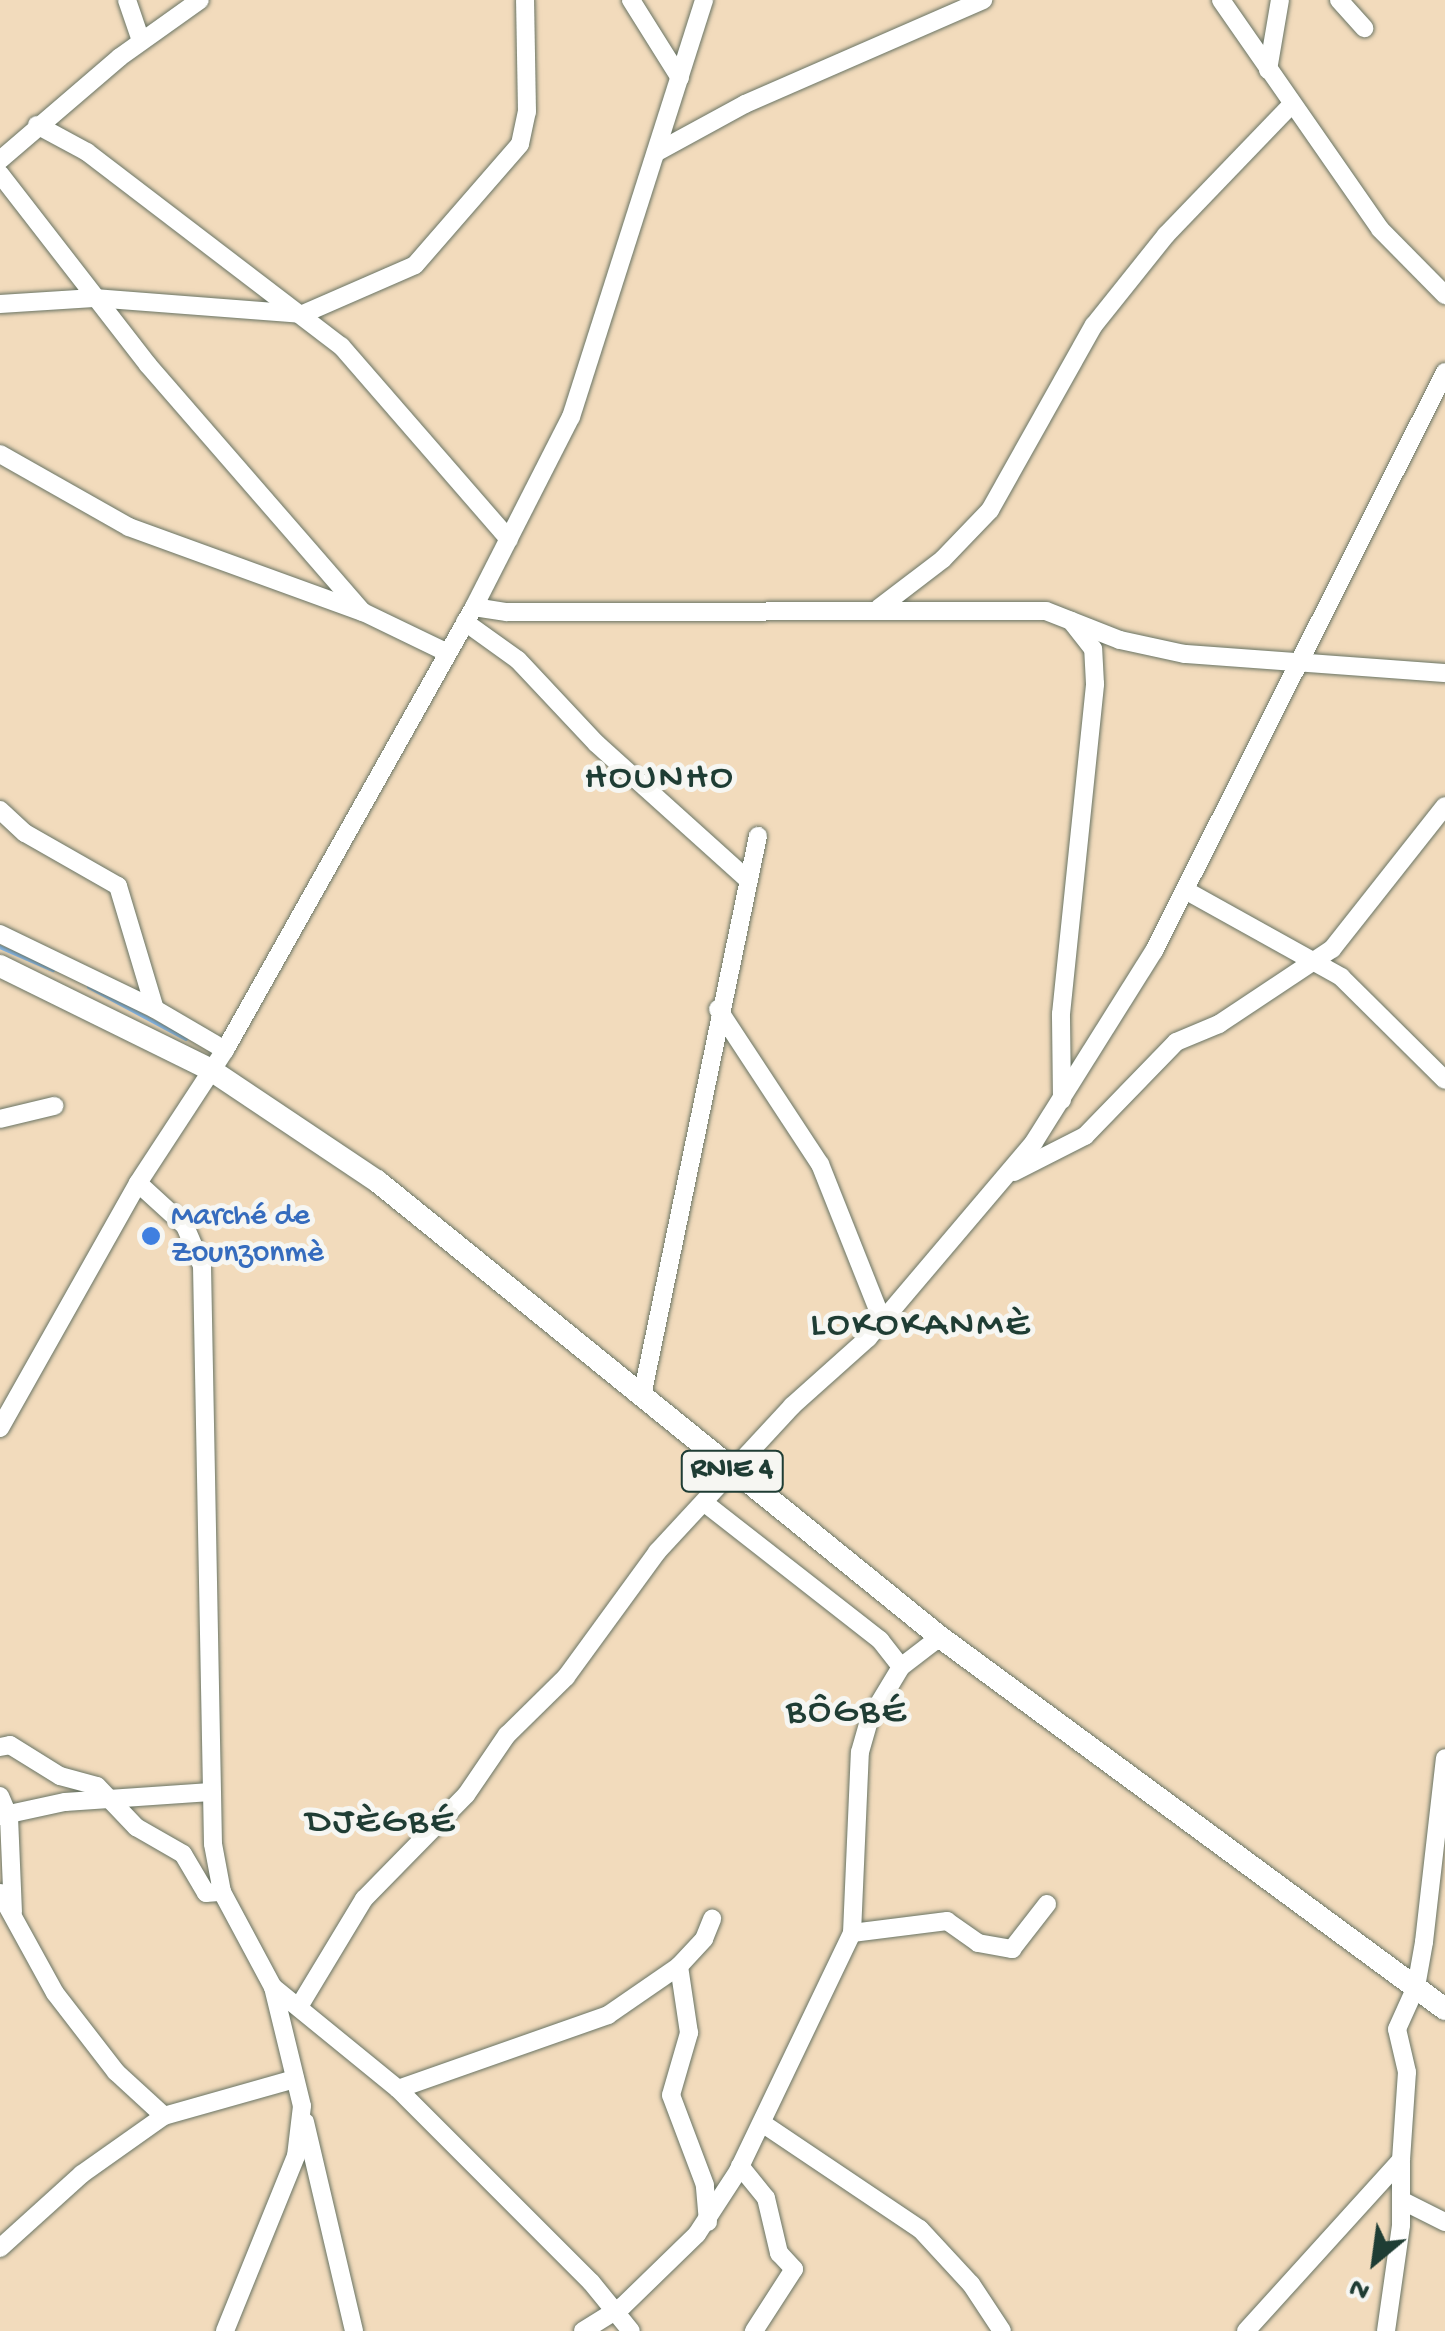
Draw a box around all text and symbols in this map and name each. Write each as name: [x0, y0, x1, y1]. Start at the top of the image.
district label: HOUNHO: [585, 757, 735, 803]
place label: Marché de Zounzonmè: [171, 1199, 324, 1274]
marker: Marché de Zounzonmè: [140, 1225, 162, 1247]
district label: LOKOKANMÈ: [810, 1304, 1032, 1350]
road number: RNIE 4: [680, 1446, 784, 1496]
district label: BÔGBÉ: [786, 1691, 908, 1737]
district label: DJÈGBÉ: [306, 1801, 456, 1847]
north arrow: [1325, 2211, 1425, 2311]
text: N: [1344, 2269, 1376, 2307]

